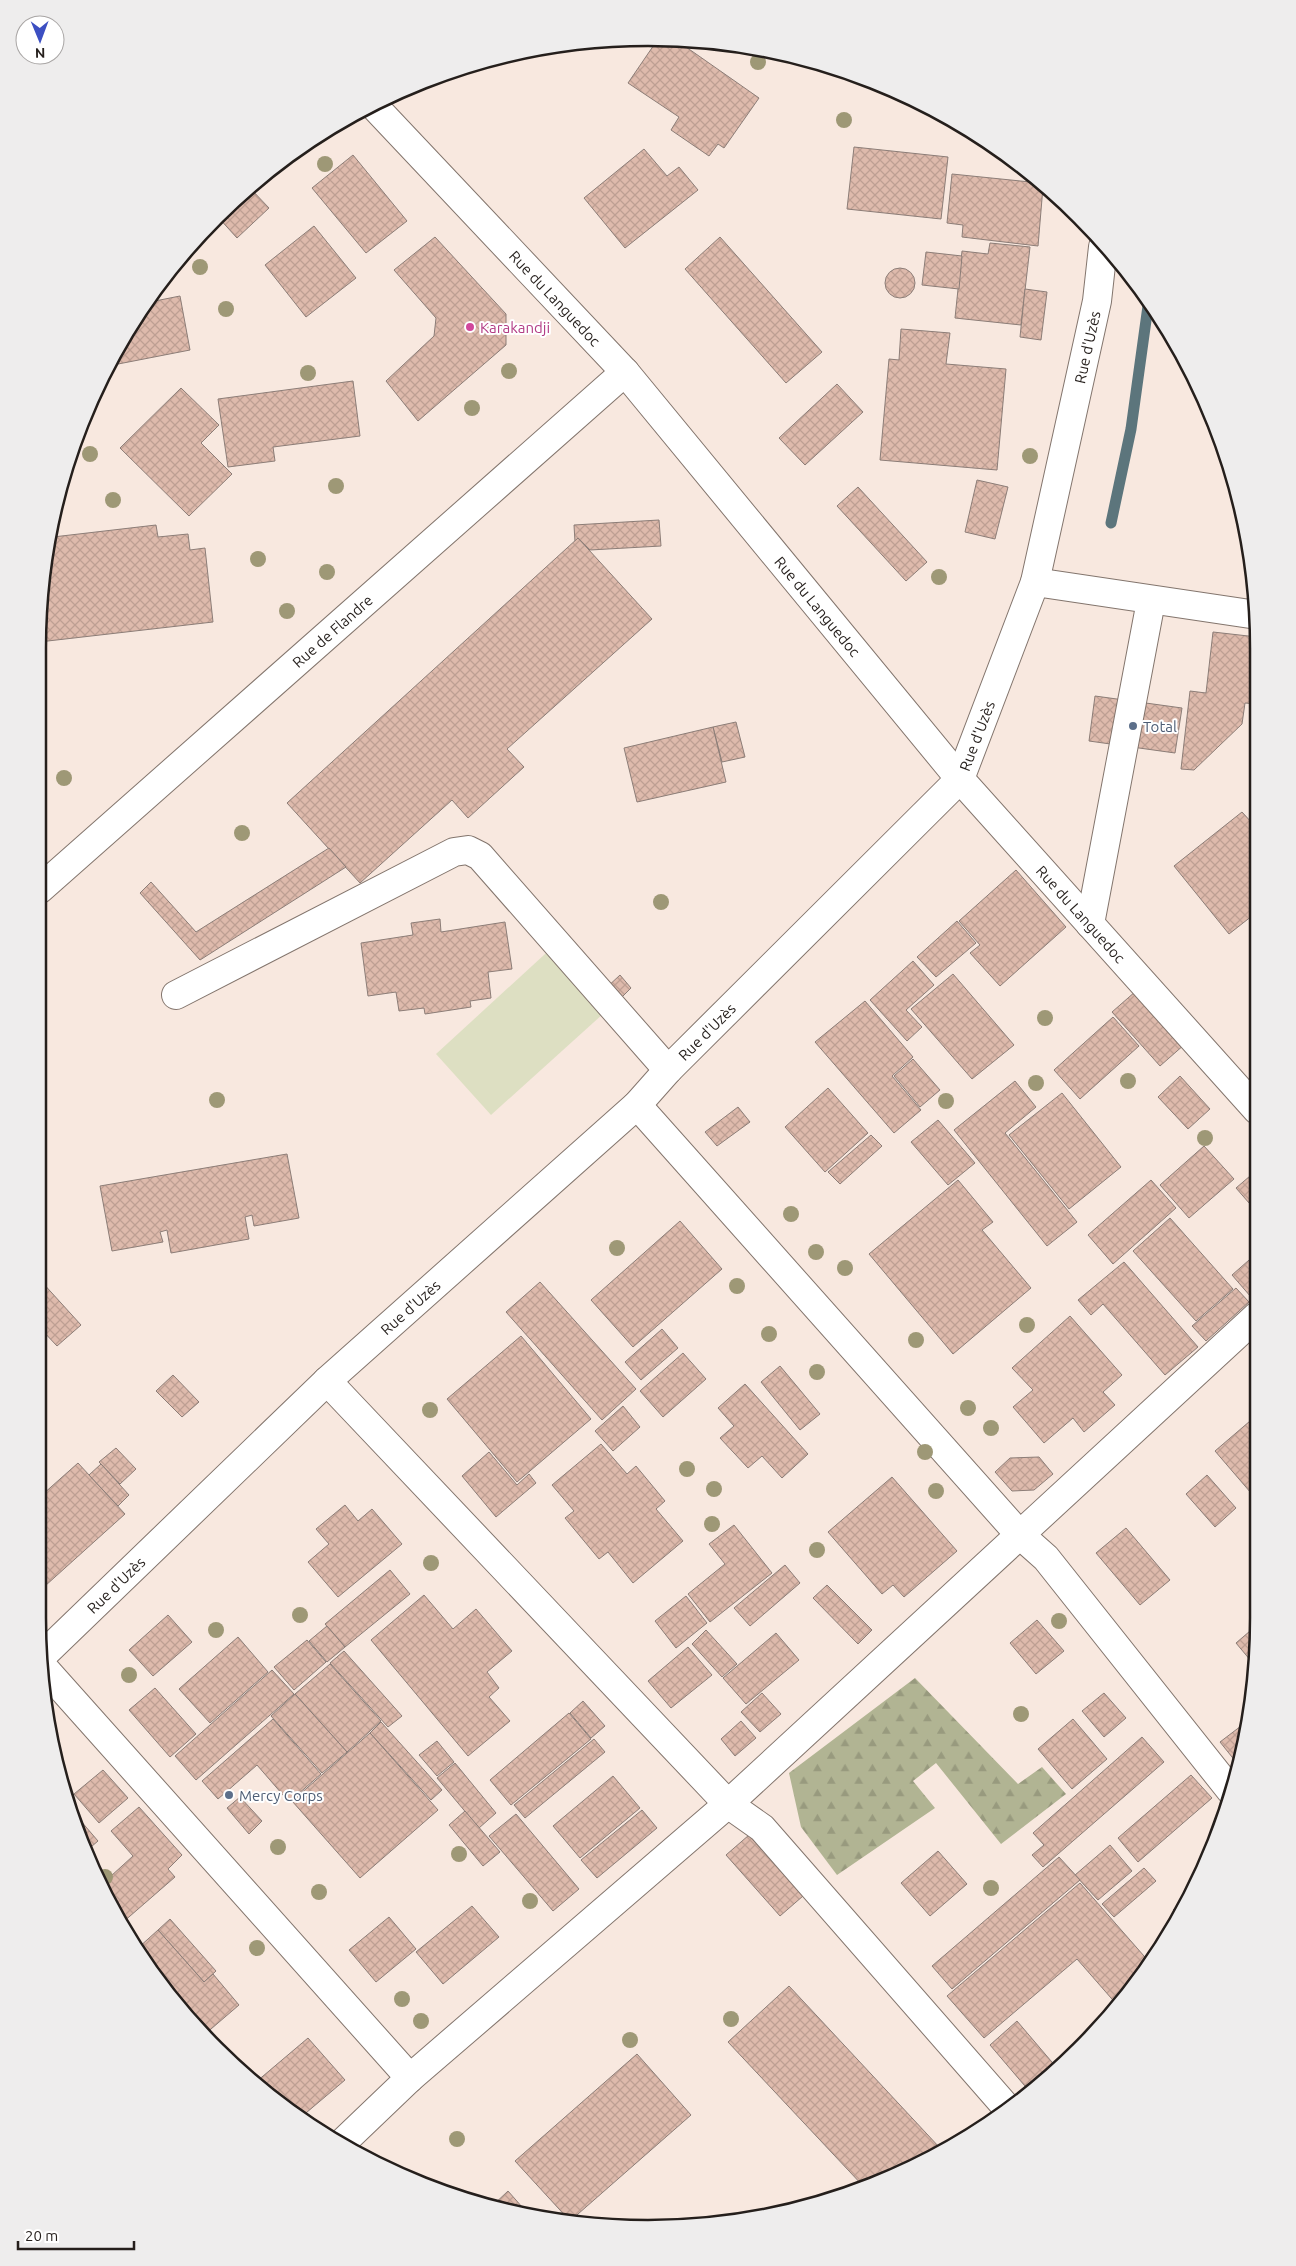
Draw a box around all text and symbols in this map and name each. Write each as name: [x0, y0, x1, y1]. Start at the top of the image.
north arrow: [15, 15, 65, 65]
text: N: [35, 45, 46, 61]
street label: Rue du Languedoc: [506, 247, 604, 349]
street label: Rue d'Uzès: [1071, 309, 1103, 385]
place label: Karakandji: [480, 319, 550, 336]
marker: Karakandji: [464, 321, 476, 333]
street label: Rue du Languedoc: [772, 553, 864, 660]
street label: Rue de Flandre: [289, 591, 376, 671]
street label: Rue d'Uzès: [955, 698, 998, 773]
place label: Total: [1143, 718, 1177, 735]
marker: Total: [1127, 720, 1139, 732]
street label: Rue du Languedoc: [1033, 862, 1129, 966]
street label: Rue d'Uzès: [675, 999, 739, 1064]
street label: Rue d'Uzès: [377, 1276, 443, 1338]
street label: Rue d'Uzès: [83, 1553, 148, 1617]
place label: Mercy Corps: [239, 1787, 323, 1804]
marker: Mercy Corps: [223, 1789, 235, 1801]
scale bar: [18, 2218, 134, 2250]
text: 20 m: [25, 2227, 58, 2244]

